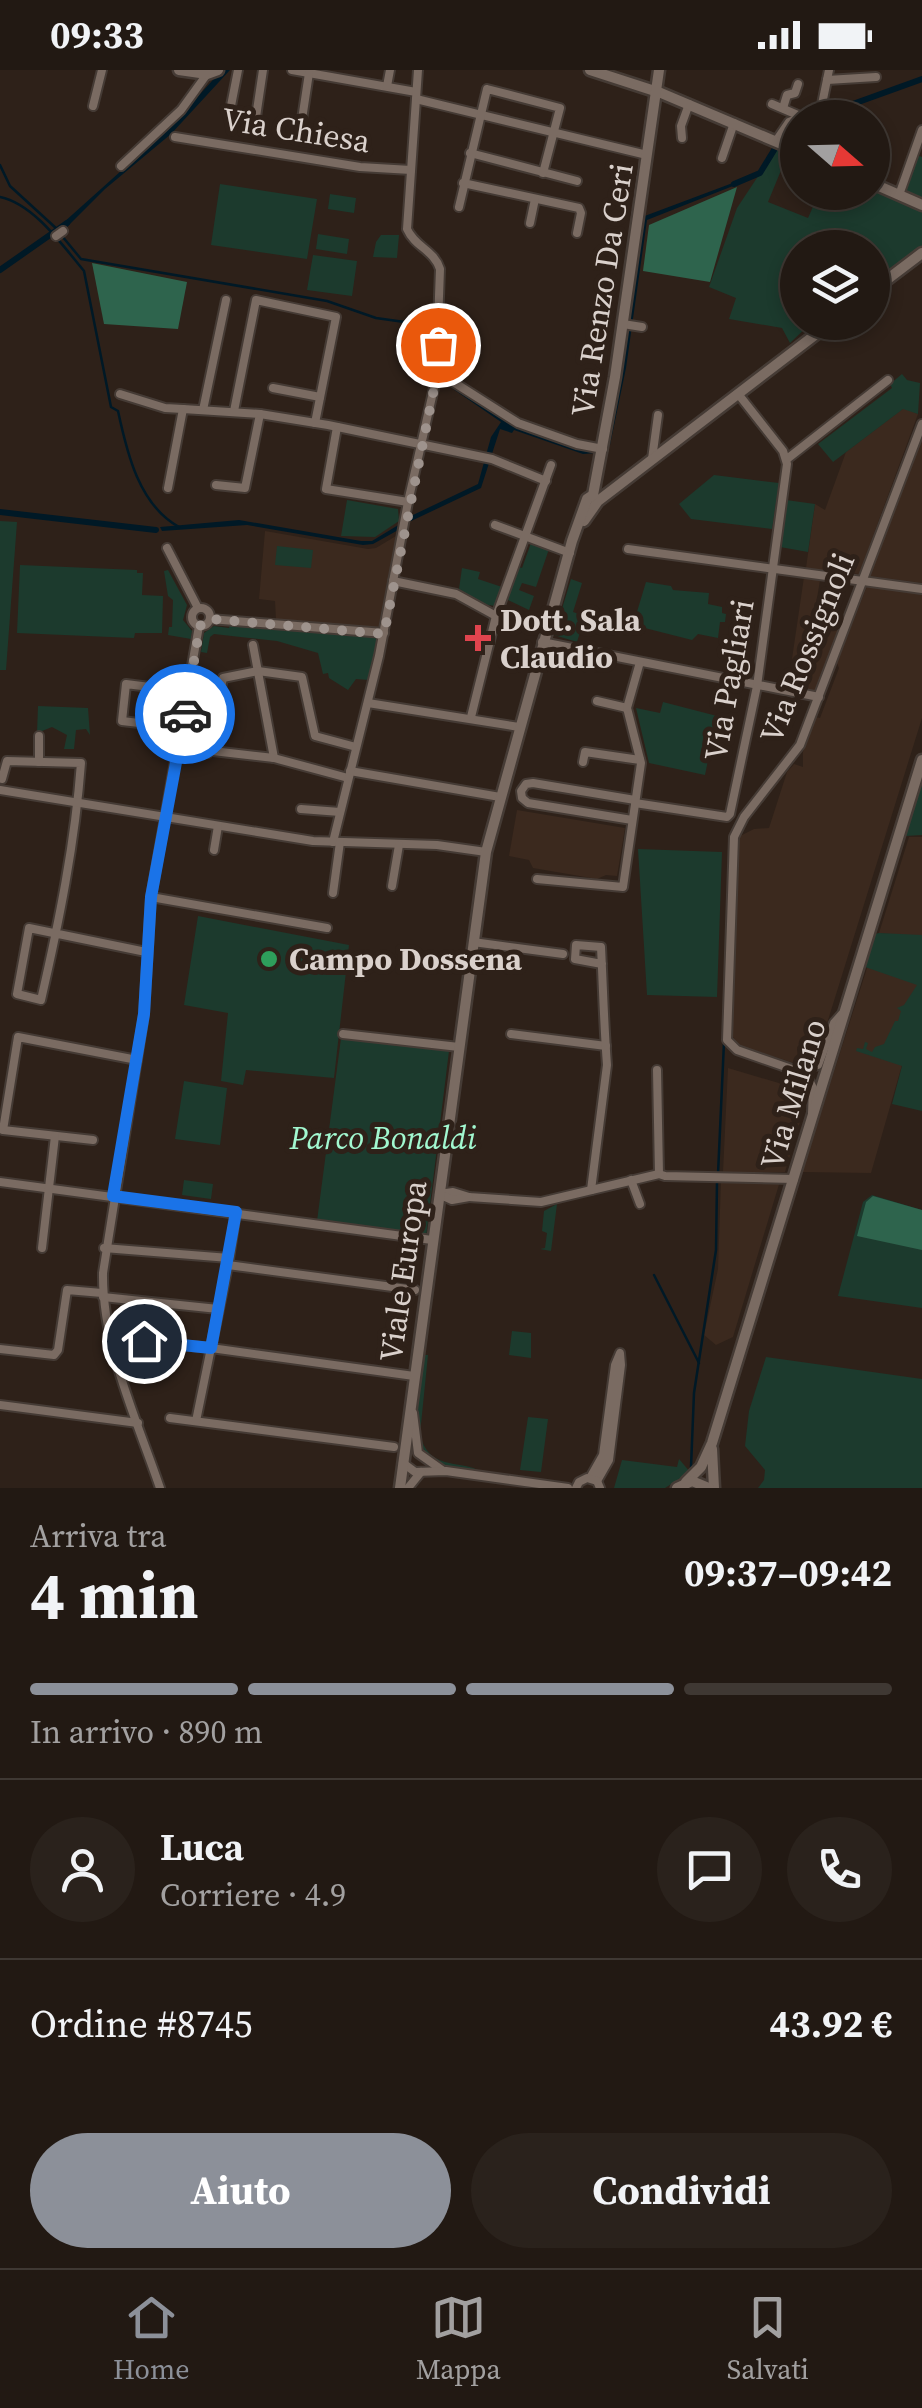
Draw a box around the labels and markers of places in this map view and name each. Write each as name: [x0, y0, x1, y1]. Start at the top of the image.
pin: [396, 303, 481, 388]
place label: Dott. Sala Claudio: [500, 598, 642, 679]
marker: Dott. Sala Claudio: [465, 625, 491, 651]
place label: Campo Dossena: [289, 937, 523, 981]
marker: Campo Dossena: [258, 948, 280, 970]
pin: [102, 1299, 187, 1384]

